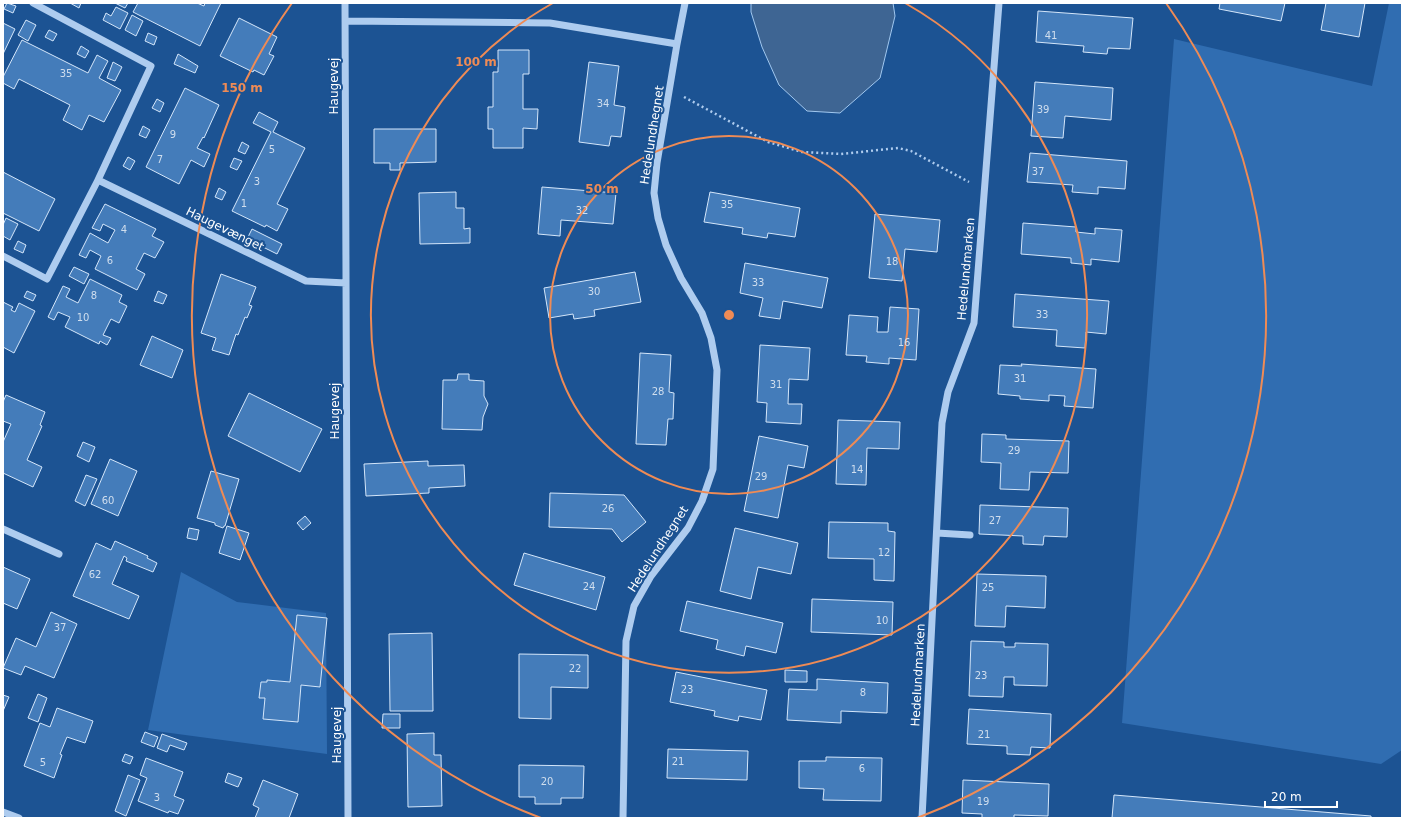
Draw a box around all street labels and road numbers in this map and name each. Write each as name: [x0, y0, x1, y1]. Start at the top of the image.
street label: Haugevej: [327, 58, 341, 114]
street label: Hedelundhegnet: [637, 84, 667, 185]
street label: Haugevænget: [184, 204, 267, 254]
street label: Hedelundmarken: [955, 217, 977, 321]
street label: Haugevej: [328, 383, 342, 439]
street label: Hedelundhegnet: [625, 503, 691, 595]
street label: Hedelundmarken: [908, 623, 928, 727]
street label: Haugevej: [330, 707, 344, 763]

